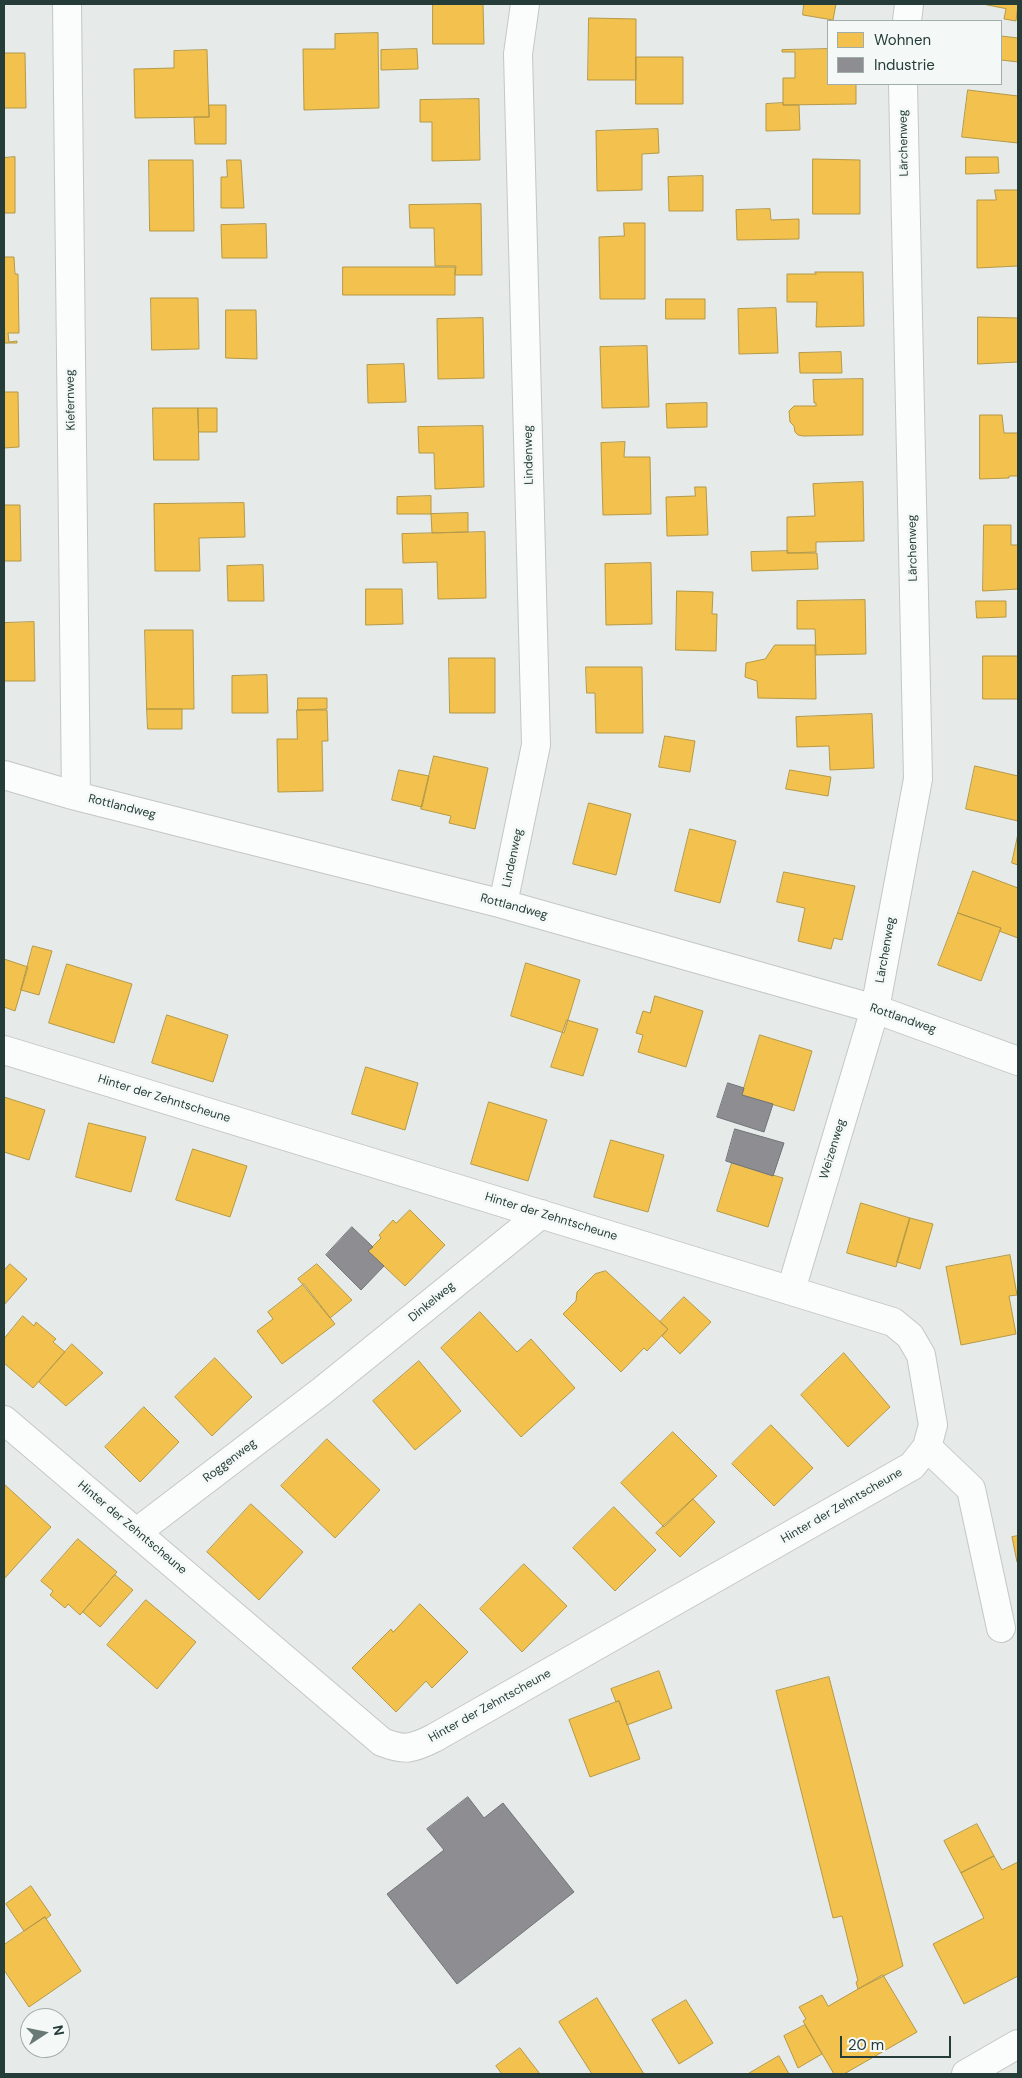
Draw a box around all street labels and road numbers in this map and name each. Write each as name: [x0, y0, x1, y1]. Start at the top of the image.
street label: Lärchenweg: [896, 109, 912, 177]
street label: Kiefernweg: [63, 369, 79, 431]
street label: Lindenweg: [521, 425, 537, 485]
street label: Lärchenweg: [905, 514, 921, 582]
street label: Rottlandweg: [87, 792, 157, 822]
street label: Lindenweg: [500, 827, 526, 889]
street label: Rottlandweg: [479, 891, 549, 923]
street label: Lärchenweg: [873, 916, 899, 984]
street label: Rottlandweg: [868, 1001, 938, 1037]
street label: Hinter der Zehntscheune: [96, 1072, 232, 1126]
street label: Weizenweg: [817, 1117, 849, 1181]
street label: Hinter der Zehntscheune: [483, 1190, 619, 1244]
street label: Dinkelweg: [406, 1279, 458, 1325]
street label: Roggenweg: [201, 1436, 259, 1486]
street label: Hinter der Zehntscheune: [779, 1465, 905, 1547]
street label: Hinter der Zehntscheune: [75, 1478, 189, 1578]
street label: Hinter der Zehntscheune: [426, 1666, 554, 1746]

